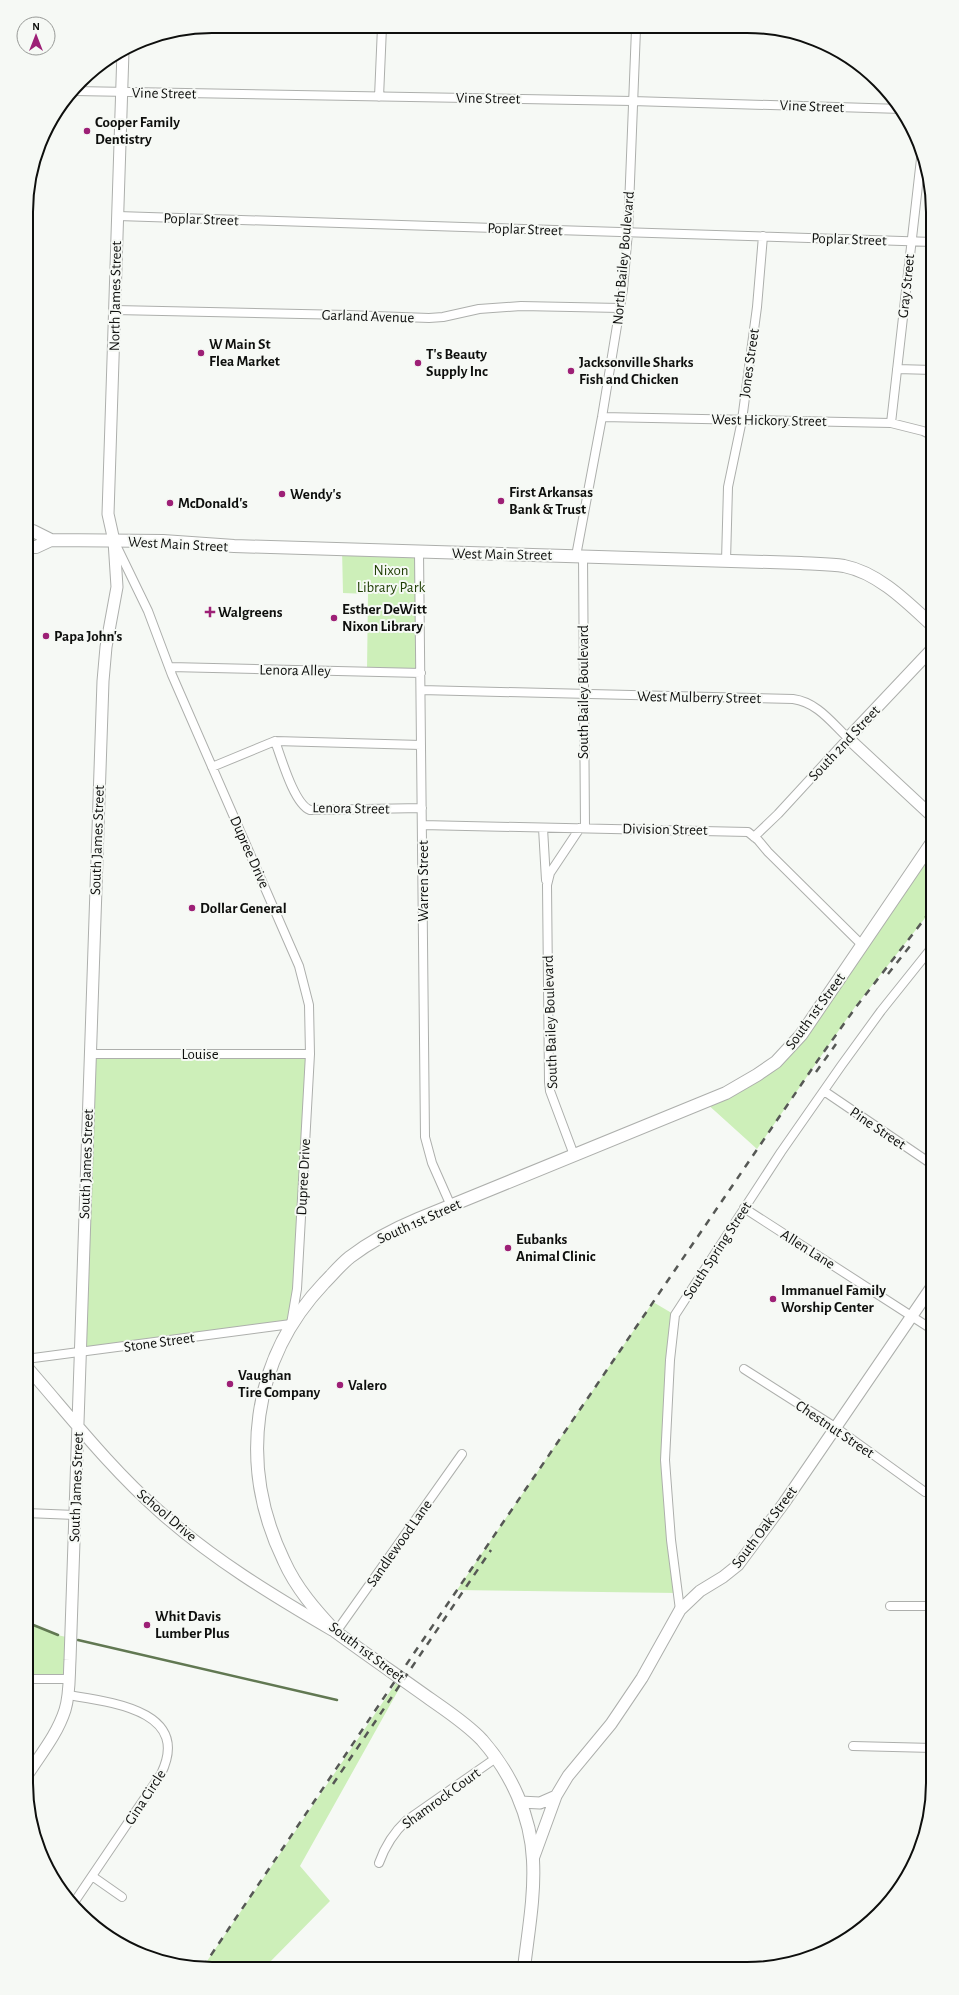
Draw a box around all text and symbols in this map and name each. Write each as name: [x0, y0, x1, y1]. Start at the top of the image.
north arrow: [16, 16, 56, 56]
text: N: [32, 21, 40, 32]
street label: Vine Street: [132, 85, 197, 102]
street label: Vine Street: [456, 90, 521, 107]
street label: Vine Street: [779, 98, 845, 115]
place label: Cooper Family Dentistry: [95, 115, 180, 147]
marker: Cooper Family Dentistry: [82, 126, 92, 136]
street label: North Bailey Boulevard: [610, 190, 637, 326]
street label: Poplar Street: [163, 211, 239, 228]
street label: Poplar Street: [487, 221, 563, 238]
street label: Poplar Street: [811, 231, 887, 248]
street label: North James Street: [107, 240, 124, 351]
street label: Gray Street: [896, 253, 917, 319]
street label: Garland Avenue: [321, 307, 415, 326]
street label: Jones Street: [737, 327, 762, 399]
place label: W Main St Flea Market: [209, 337, 280, 369]
place label: T's Beauty Supply Inc: [426, 347, 488, 379]
marker: W Main St Flea Market: [196, 348, 206, 358]
place label: Jacksonville Sharks Fish and Chicken: [579, 355, 694, 387]
marker: T's Beauty Supply Inc: [413, 358, 423, 368]
marker: Jacksonville Sharks Fish and Chicken: [566, 366, 576, 376]
street label: West Hickory Street: [711, 412, 827, 429]
place label: First Arkansas Bank & Trust: [509, 485, 593, 517]
place label: Wendy's: [290, 487, 341, 502]
marker: Wendy's: [277, 489, 287, 499]
place label: McDonald's: [178, 496, 248, 511]
marker: First Arkansas Bank & Trust: [496, 496, 506, 506]
marker: McDonald's: [165, 498, 175, 508]
street label: West Main Street: [128, 534, 229, 555]
street label: West Main Street: [452, 546, 552, 563]
park label: Nixon Library Park: [357, 563, 426, 595]
place label: Esther DeWitt Nixon Library: [342, 602, 427, 634]
place label: Walgreens: [218, 605, 283, 620]
marker: Walgreens: [205, 607, 215, 617]
marker: Esther DeWitt Nixon Library: [329, 613, 339, 623]
street label: South Bailey Boulevard: [576, 625, 591, 759]
place label: Papa John's: [54, 629, 123, 644]
marker: Papa John's: [41, 631, 51, 641]
street label: Lenora Alley: [259, 662, 331, 679]
street label: West Mulberry Street: [637, 689, 761, 706]
street label: South 2nd Street: [806, 703, 883, 784]
street label: South James Street: [88, 784, 107, 895]
street label: Lenora Street: [312, 800, 390, 817]
street label: Dupree Drive: [227, 814, 272, 891]
street label: Division Street: [622, 821, 708, 838]
street label: Warren Street: [416, 840, 431, 922]
place label: Dollar General: [200, 901, 287, 916]
marker: Dollar General: [187, 903, 197, 913]
street label: South Bailey Boulevard: [541, 955, 560, 1089]
street label: South 1st Street: [783, 970, 848, 1052]
street label: Louise: [181, 1047, 219, 1062]
street label: Pine Street: [847, 1104, 909, 1153]
street label: South James Street: [77, 1108, 96, 1219]
street label: Dupree Drive: [294, 1138, 313, 1216]
street label: South 1st Street: [375, 1196, 464, 1247]
street label: South Spring Street: [680, 1199, 755, 1302]
street label: Allen Lane: [778, 1227, 838, 1272]
place label: Eubanks Animal Clinic: [516, 1232, 596, 1264]
marker: Eubanks Animal Clinic: [503, 1243, 513, 1253]
place label: Immanuel Family Worship Center: [781, 1283, 886, 1315]
marker: Immanuel Family Worship Center: [768, 1294, 778, 1304]
street label: Stone Street: [123, 1330, 196, 1355]
place label: Vaughan Tire Company: [238, 1368, 321, 1400]
place label: Valero: [348, 1378, 387, 1393]
marker: Vaughan Tire Company: [225, 1379, 235, 1389]
marker: Valero: [335, 1380, 345, 1390]
street label: Chestnut Street: [793, 1398, 877, 1461]
street label: South James Street: [67, 1431, 86, 1542]
street label: South Oak Street: [729, 1484, 800, 1571]
street label: School Drive: [134, 1486, 199, 1544]
street label: Sandlewood Lane: [364, 1497, 435, 1589]
place label: Whit Davis Lumber Plus: [155, 1609, 230, 1641]
street label: South 1st Street: [326, 1619, 407, 1686]
marker: Whit Davis Lumber Plus: [142, 1620, 152, 1630]
street label: Shamrock Court: [399, 1765, 483, 1832]
street label: Gina Circle: [122, 1767, 169, 1828]

